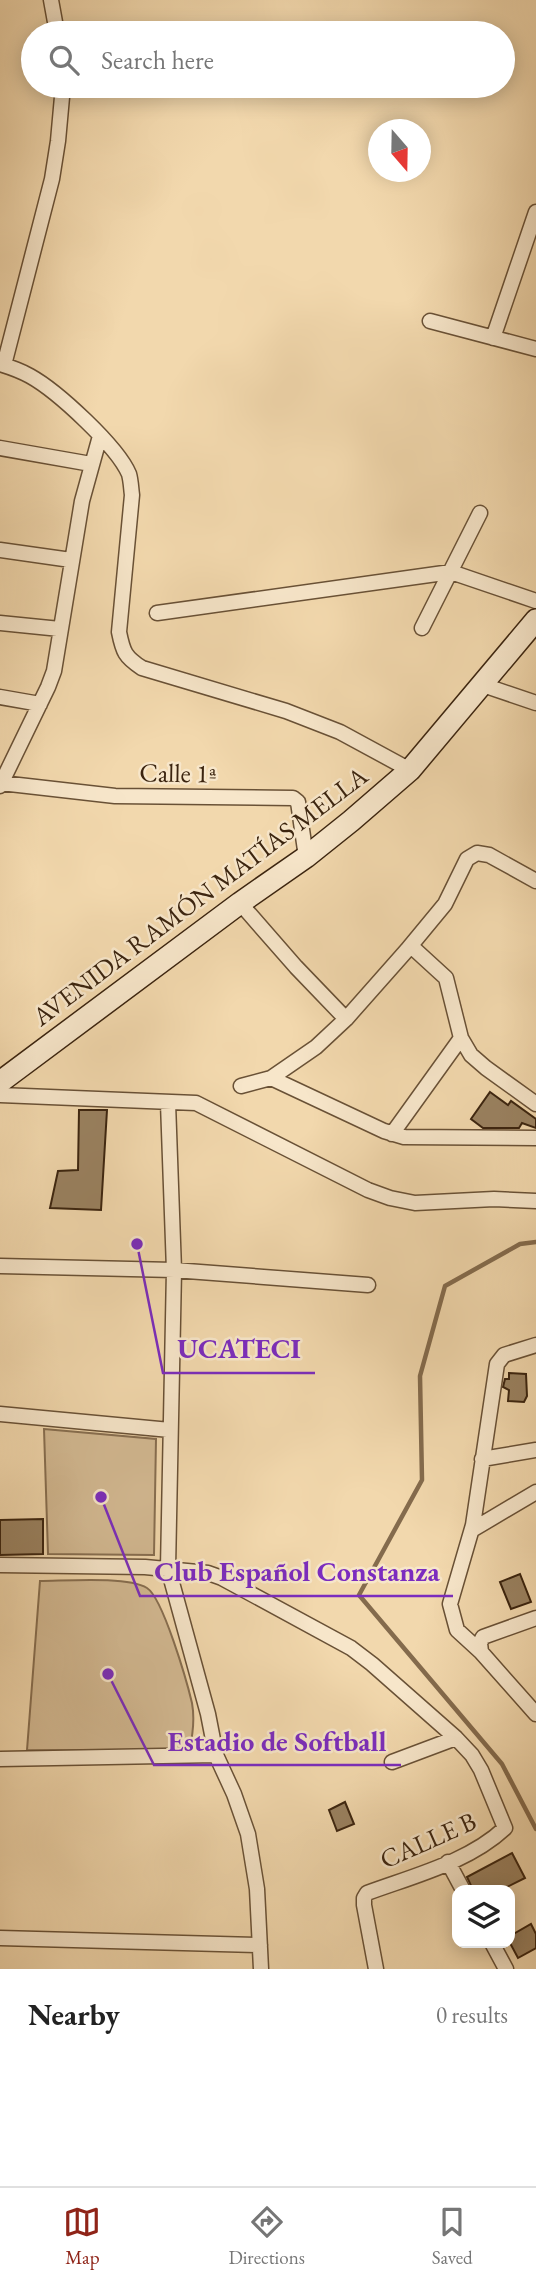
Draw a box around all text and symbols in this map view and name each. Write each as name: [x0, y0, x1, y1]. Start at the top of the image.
search box: [21, 21, 515, 98]
icon: search: [45, 41, 83, 79]
text: Search here: [101, 43, 214, 77]
north arrow: [368, 119, 431, 182]
street label: Calle 1ª: [139, 755, 217, 791]
street label: AVENIDA RAMÓN MATÍAS MELLA: [25, 758, 375, 1034]
callout: UCATECI: [163, 1324, 315, 1373]
text: UCATECI: [177, 1330, 301, 1366]
callout: Club Español Constanza: [140, 1547, 453, 1596]
text: Club Español Constanza: [154, 1553, 441, 1589]
callout: Estadio de Softball: [154, 1716, 401, 1765]
text: Estadio de Softball: [168, 1723, 386, 1759]
street label: CALLE B: [375, 1804, 481, 1876]
map controls: [452, 1885, 515, 1948]
button: layers: [452, 1885, 515, 1948]
text: Nearby: [28, 1995, 120, 2034]
text: 0 results: [436, 2000, 508, 2030]
tab: Map: [63, 2203, 101, 2270]
tab: Directions: [228, 2203, 305, 2270]
tab: Saved: [432, 2203, 473, 2270]

